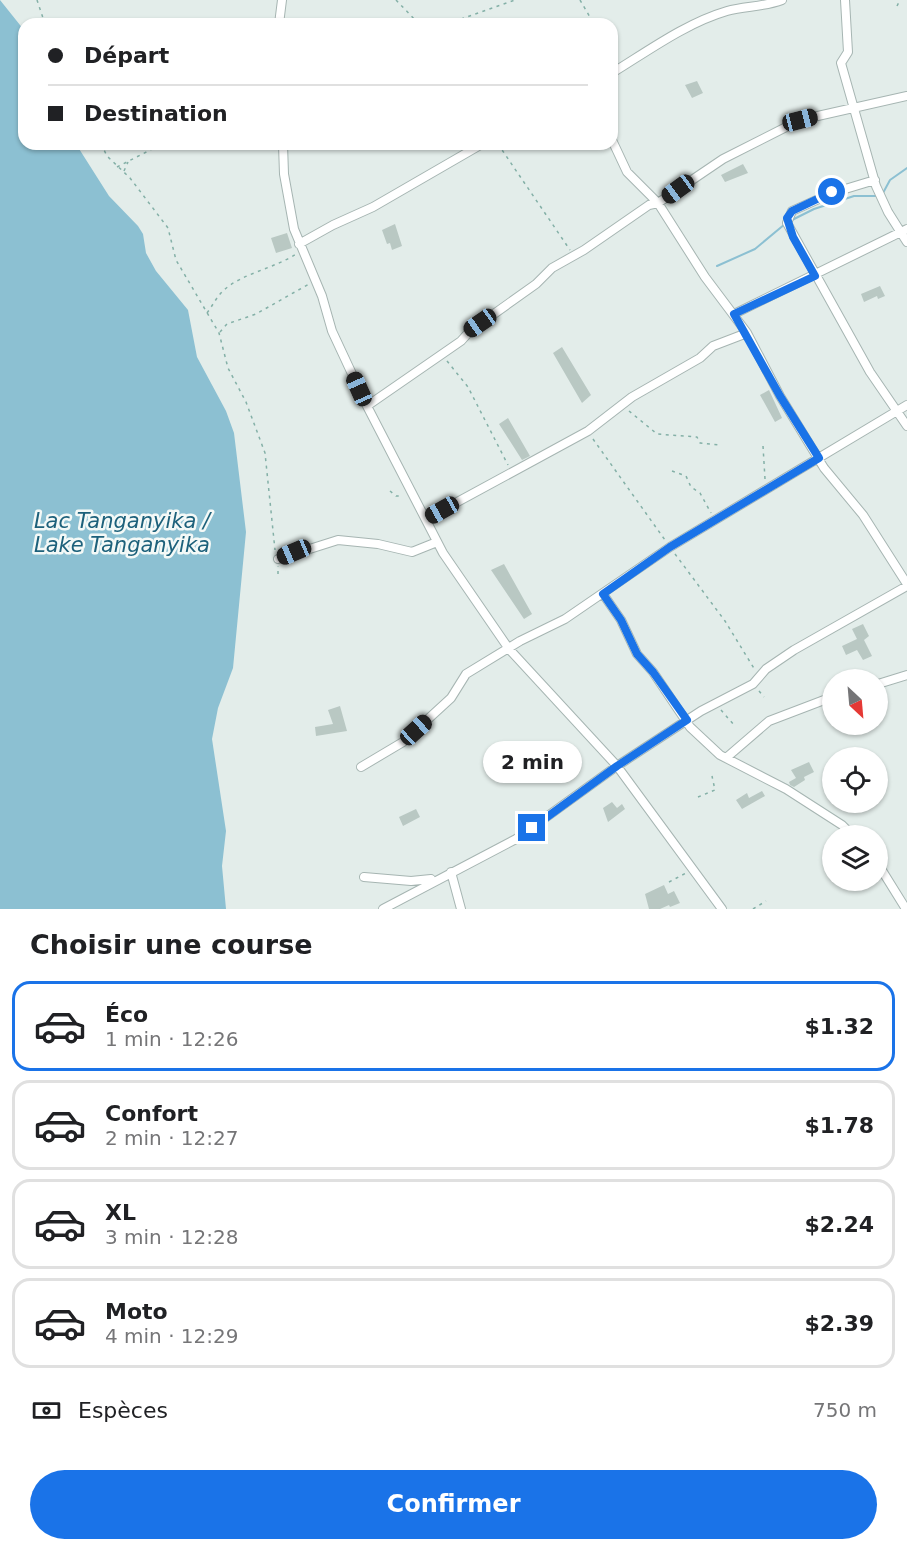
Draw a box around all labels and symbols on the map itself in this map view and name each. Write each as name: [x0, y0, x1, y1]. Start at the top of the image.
car: [780, 107, 820, 133]
car: [658, 171, 698, 207]
route start: [818, 178, 845, 205]
car: [460, 305, 500, 341]
car: [343, 369, 375, 409]
car: [422, 493, 462, 527]
water label: Lac Tanganyika / Lake Tanganyika: [34, 509, 212, 557]
car: [274, 537, 314, 567]
north arrow: [822, 669, 888, 735]
car: [397, 711, 435, 749]
callout: 2 min: [482, 741, 582, 783]
route end: [518, 814, 545, 841]

